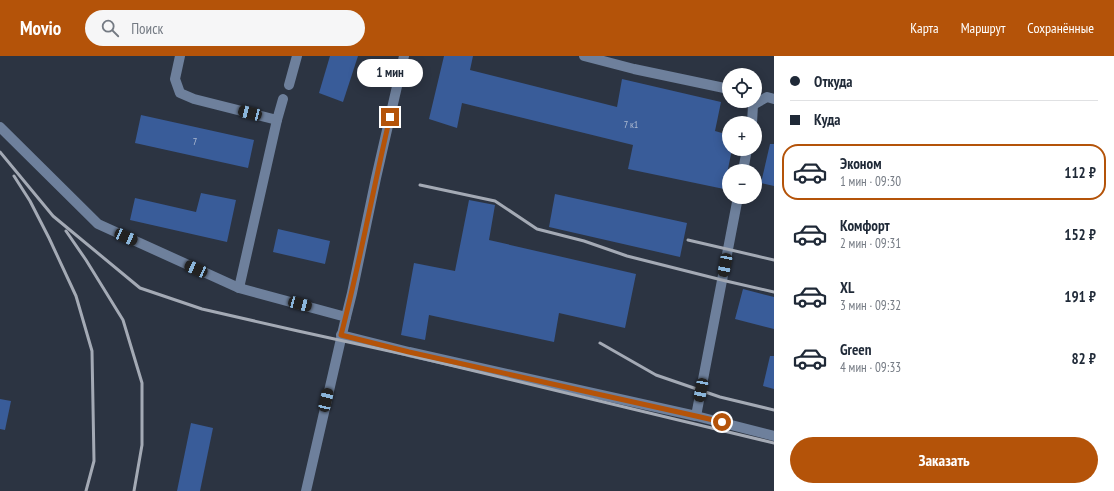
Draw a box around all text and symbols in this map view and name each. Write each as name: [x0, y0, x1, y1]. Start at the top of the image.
search box: [85, 10, 365, 46]
text: Movio: [20, 16, 61, 40]
icon: search: [99, 17, 121, 39]
text: Поиск: [131, 19, 163, 38]
text: Карта: [910, 19, 939, 37]
text: Маршрут: [961, 19, 1005, 37]
text: Сохранённые: [1027, 19, 1094, 37]
callout: 1 мин: [357, 59, 423, 87]
text: 1 мин: [376, 64, 404, 81]
map controls: [722, 68, 762, 204]
button: locate: [722, 68, 762, 108]
text: Откуда: [814, 72, 853, 91]
car: [237, 104, 263, 122]
route end: [381, 108, 399, 126]
text: Куда: [814, 110, 841, 129]
button: +: [722, 116, 762, 156]
house number: 7 к1: [624, 118, 638, 131]
house number: 7: [193, 135, 197, 148]
icon: car: [792, 154, 828, 190]
text: Эконом: [840, 154, 881, 173]
text: 112 ₽: [1064, 163, 1096, 182]
button: −: [722, 164, 762, 204]
text: 1 мин · 09:30: [840, 173, 901, 190]
icon: car: [792, 216, 828, 252]
text: Комфорт: [840, 216, 890, 235]
text: 152 ₽: [1064, 225, 1096, 244]
car: [113, 227, 139, 247]
text: 2 мин · 09:31: [840, 235, 901, 252]
car: [717, 252, 733, 278]
car: [183, 259, 209, 279]
icon: car: [792, 278, 828, 314]
text: XL: [840, 278, 854, 297]
text: 191 ₽: [1064, 287, 1096, 306]
car: [287, 295, 313, 313]
text: 3 мин · 09:32: [840, 297, 901, 314]
icon: car: [792, 340, 828, 376]
text: Green: [840, 340, 872, 359]
text: 82 ₽: [1071, 349, 1096, 368]
text: 4 мин · 09:33: [840, 359, 901, 376]
car: [693, 377, 709, 403]
car: [317, 387, 335, 413]
route start: [713, 413, 731, 431]
button: Заказать: [790, 437, 1098, 483]

